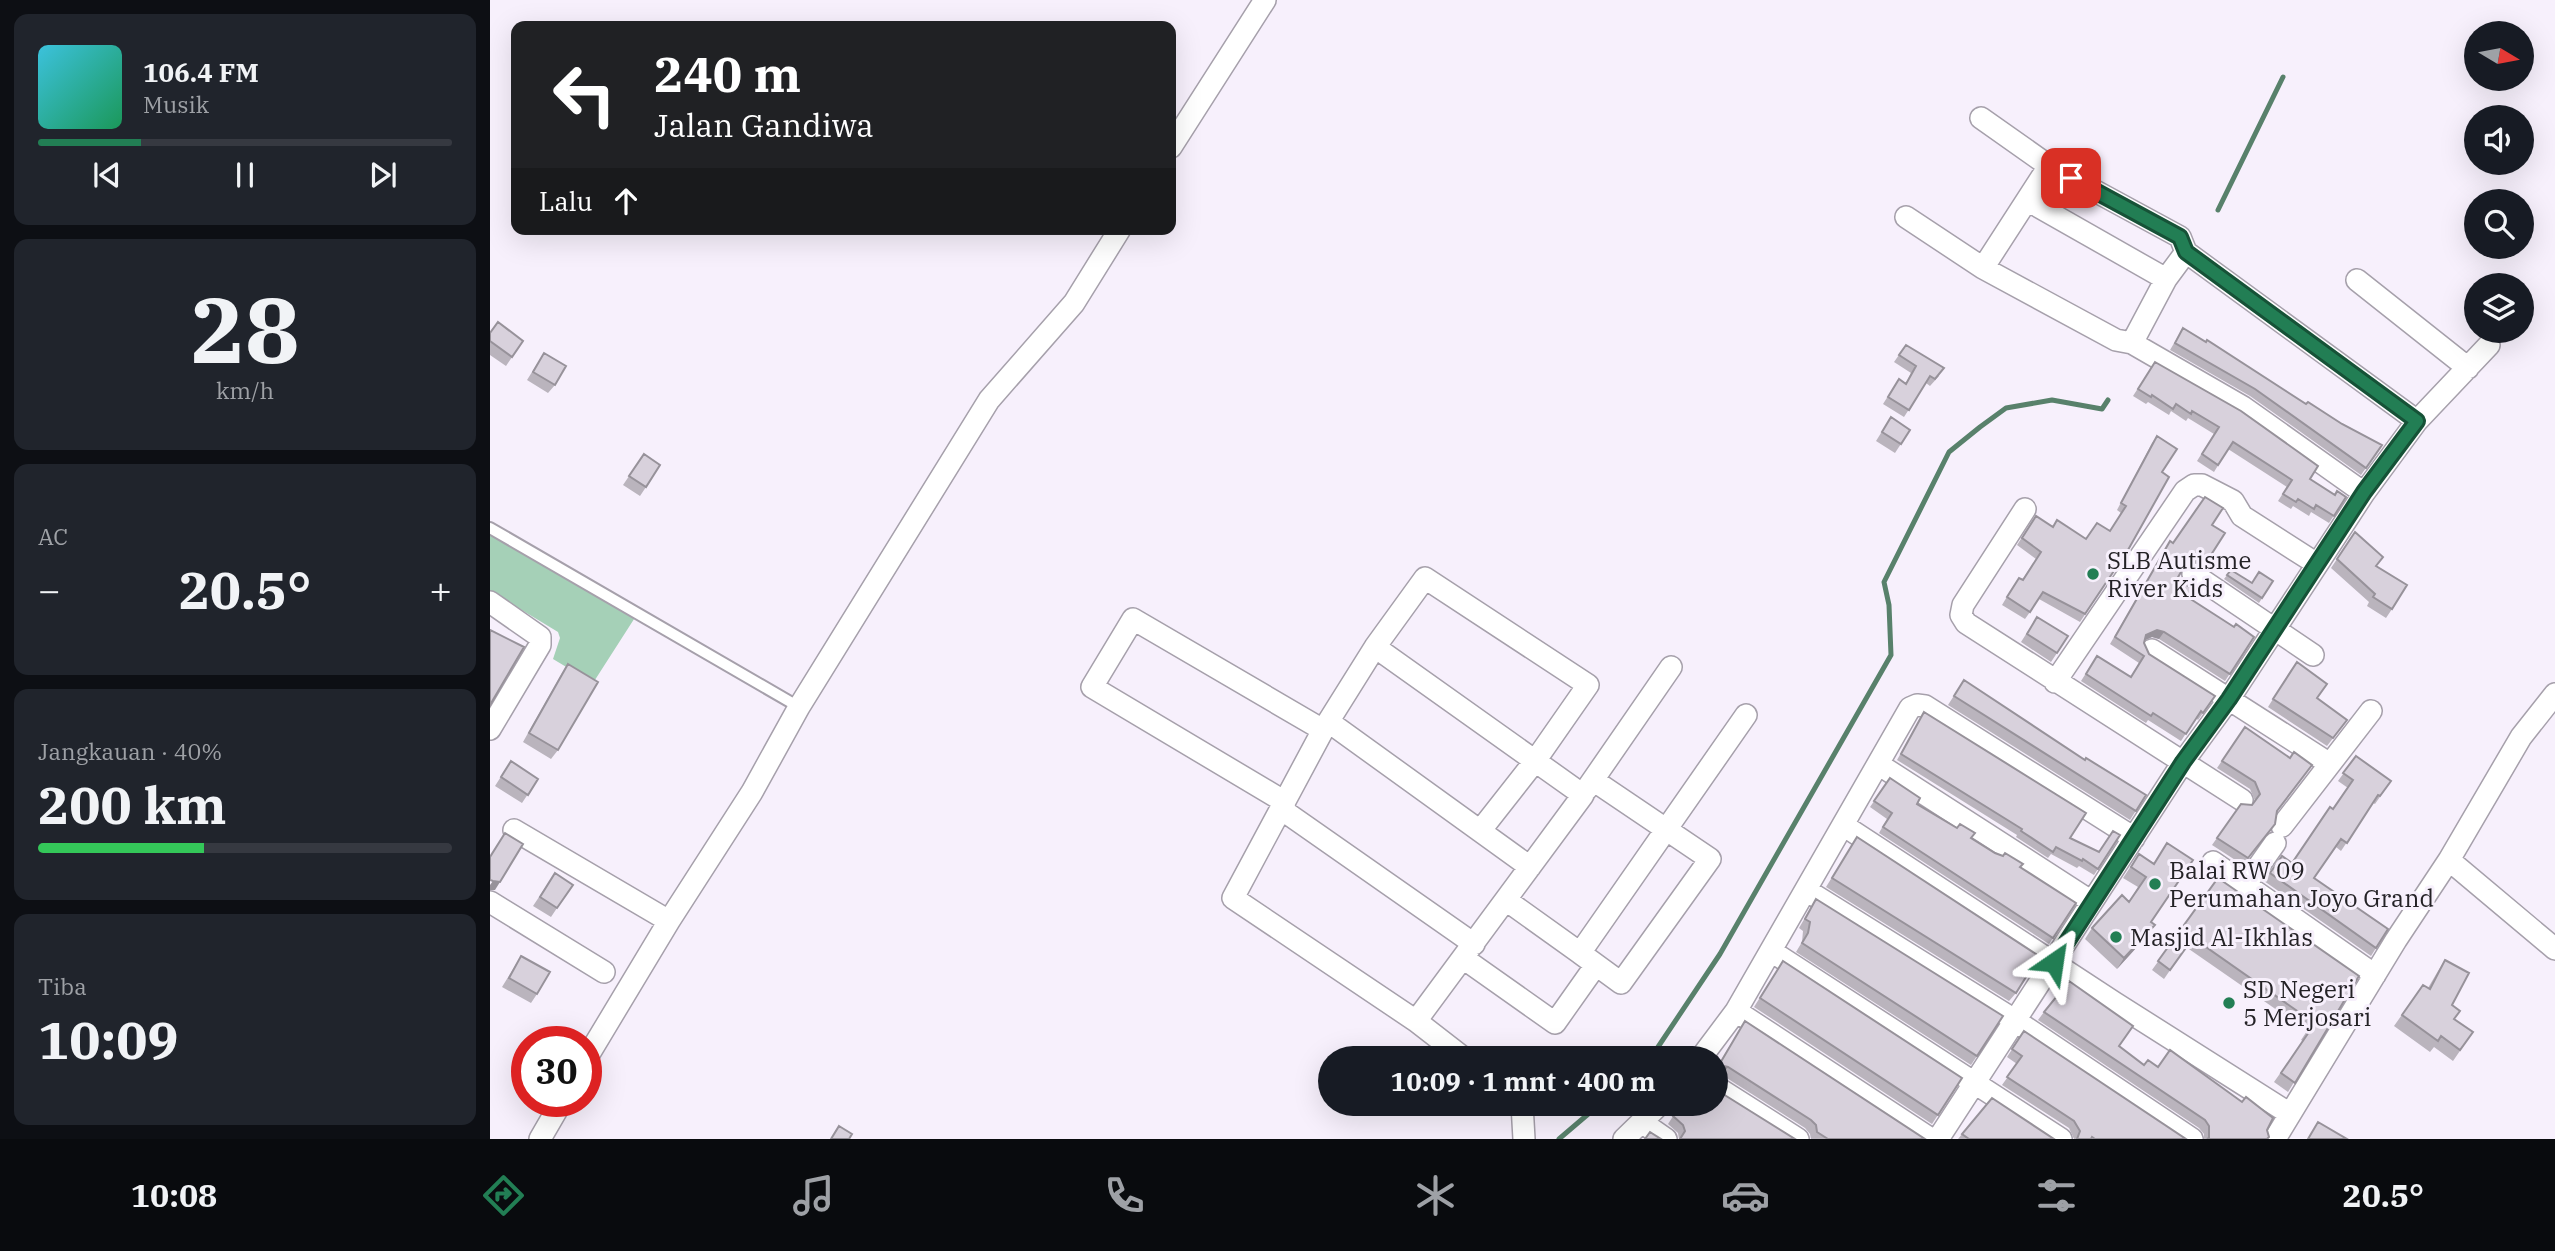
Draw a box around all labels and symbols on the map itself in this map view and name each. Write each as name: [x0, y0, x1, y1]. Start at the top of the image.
north arrow: [2464, 21, 2534, 91]
pin: [2041, 148, 2101, 208]
place label: SLB Autisme River Kids: [2107, 544, 2251, 604]
marker: SLB Autisme River Kids: [2085, 566, 2101, 582]
place label: Balai RW 09 Perumahan Joyo Grand: [2169, 854, 2434, 914]
marker: Balai RW 09 Perumahan Joyo Grand: [2147, 876, 2163, 892]
place label: Masjid Al-Ikhlas: [2130, 921, 2313, 953]
position arrow: [2017, 925, 2091, 999]
marker: Masjid Al-Ikhlas: [2108, 929, 2124, 945]
place label: SD Negeri 5 Merjosari: [2243, 973, 2371, 1033]
marker: SD Negeri 5 Merjosari: [2221, 995, 2237, 1011]
speed limit sign: 30: [511, 1026, 602, 1117]

